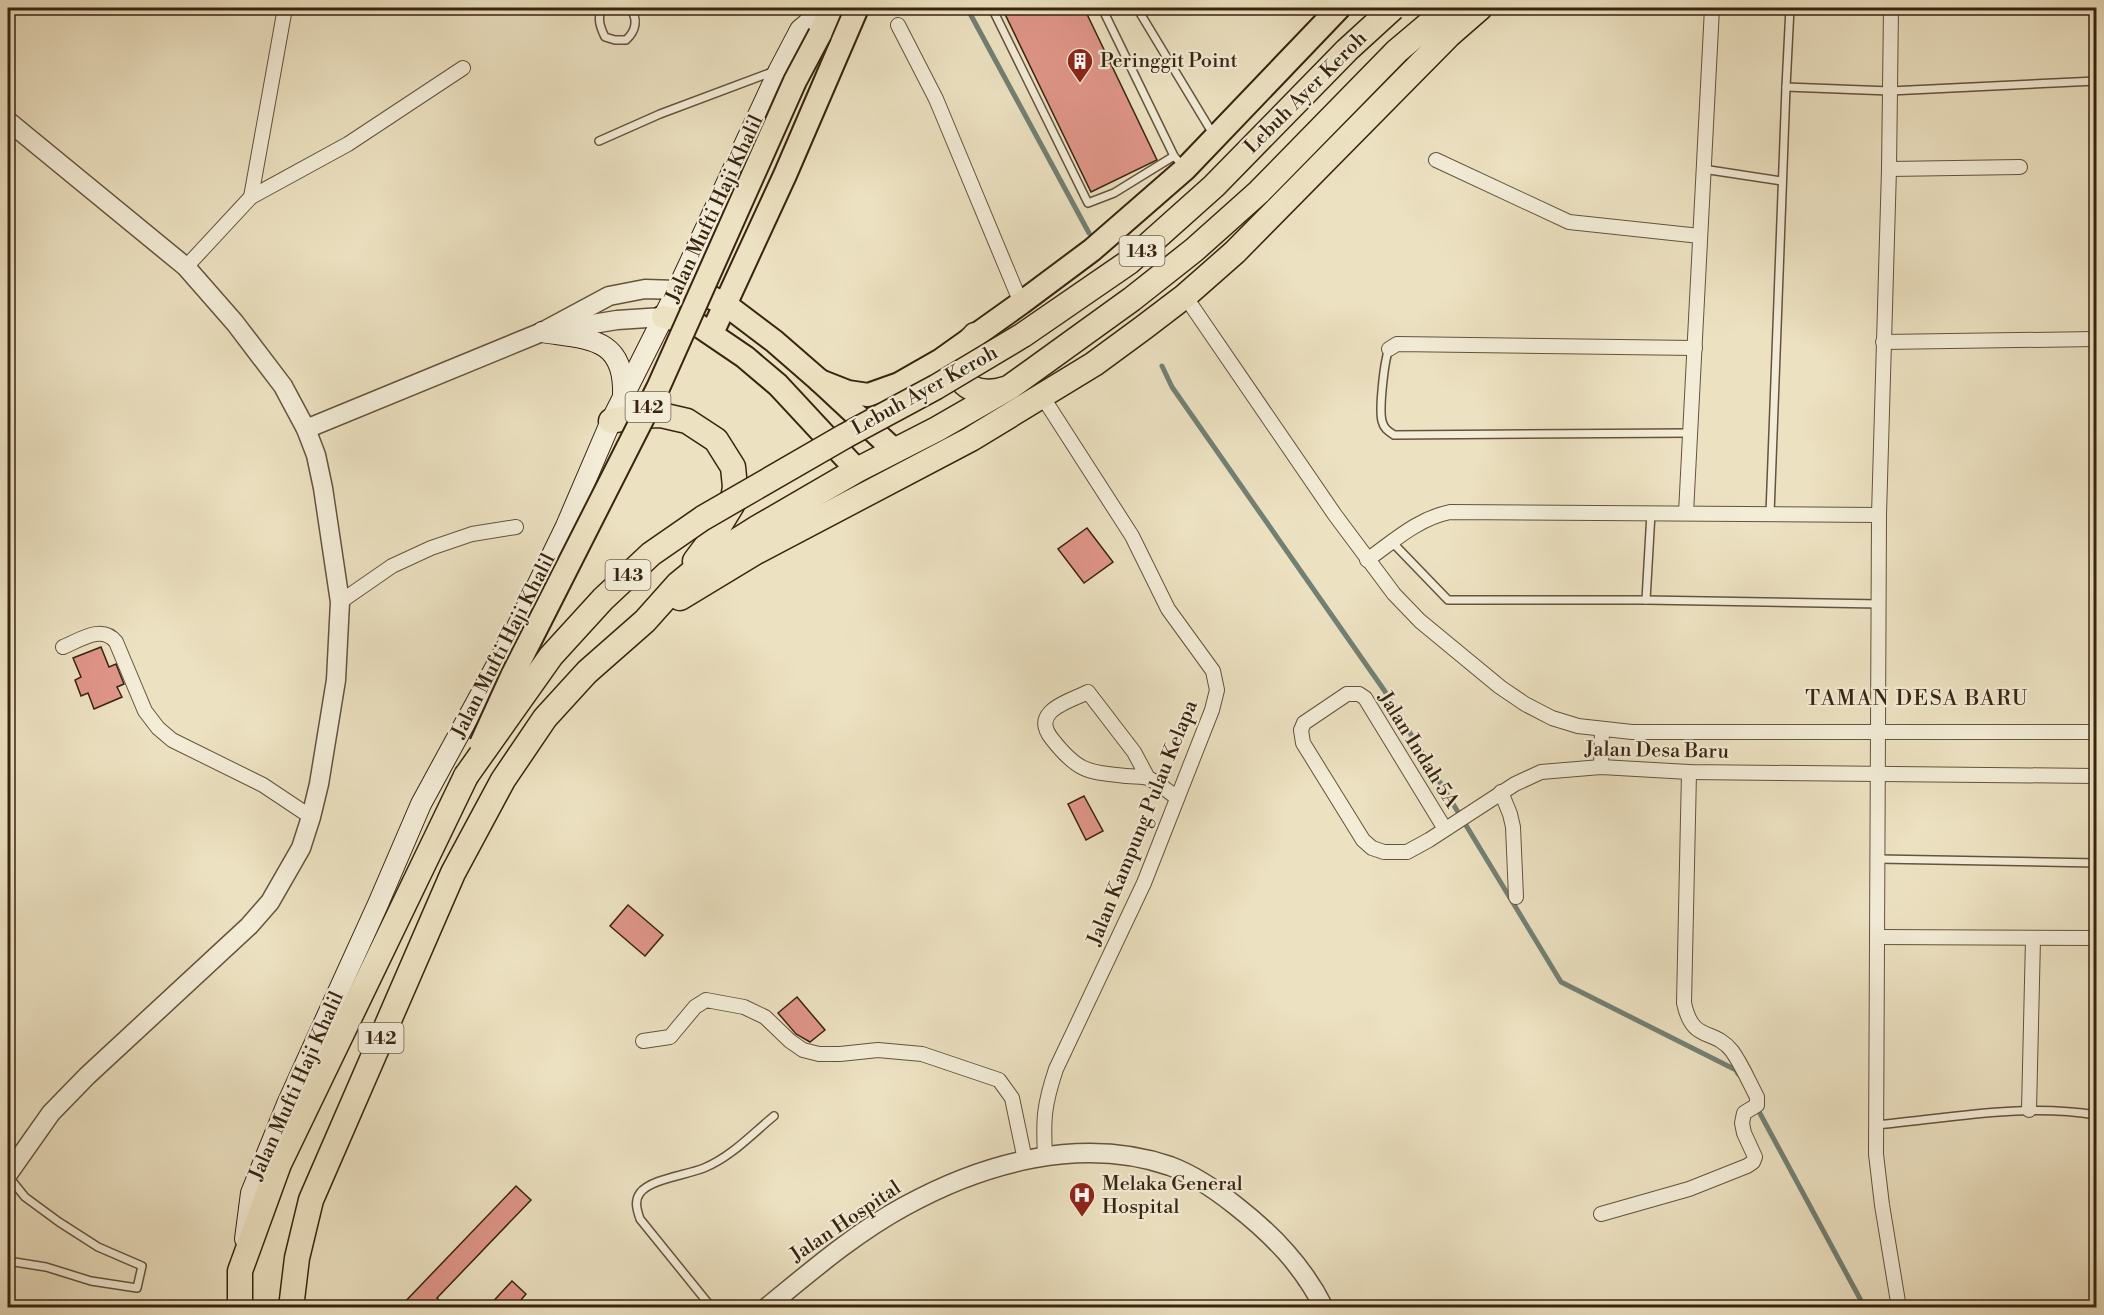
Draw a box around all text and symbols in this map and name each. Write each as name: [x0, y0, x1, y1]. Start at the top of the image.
street label: Lebuh Ayer Keroh: [1239, 26, 1373, 160]
building icon: Peringgit Point: [1065, 46, 1095, 84]
place label: Peringgit Point: [1100, 49, 1238, 74]
street label: Jalan Mufti Haji Khalil: [660, 111, 769, 308]
road number: 143: [1120, 236, 1164, 266]
street label: Lebuh Ayer Keroh: [848, 340, 1002, 441]
road number: 142: [626, 392, 670, 422]
street label: Jalan Mufti Haji Khalil: [446, 549, 561, 743]
road number: 143: [606, 560, 650, 590]
street label: Jalan Indah 5A: [1372, 686, 1464, 814]
district label: TAMAN DESA BARU: [1805, 686, 2029, 712]
street label: Jalan Kampung Pulau Kelapa: [1082, 696, 1204, 950]
street label: Jalan Desa Baru: [1584, 737, 1730, 765]
street label: Jalan Mufti Haji Khalil: [244, 988, 350, 1185]
road number: 142: [358, 1023, 404, 1053]
place label: Melaka General Hospital: [1102, 1172, 1243, 1220]
street label: Jalan Hospital: [785, 1176, 906, 1269]
hospital icon: Melaka General Hospital: [1067, 1180, 1097, 1218]

